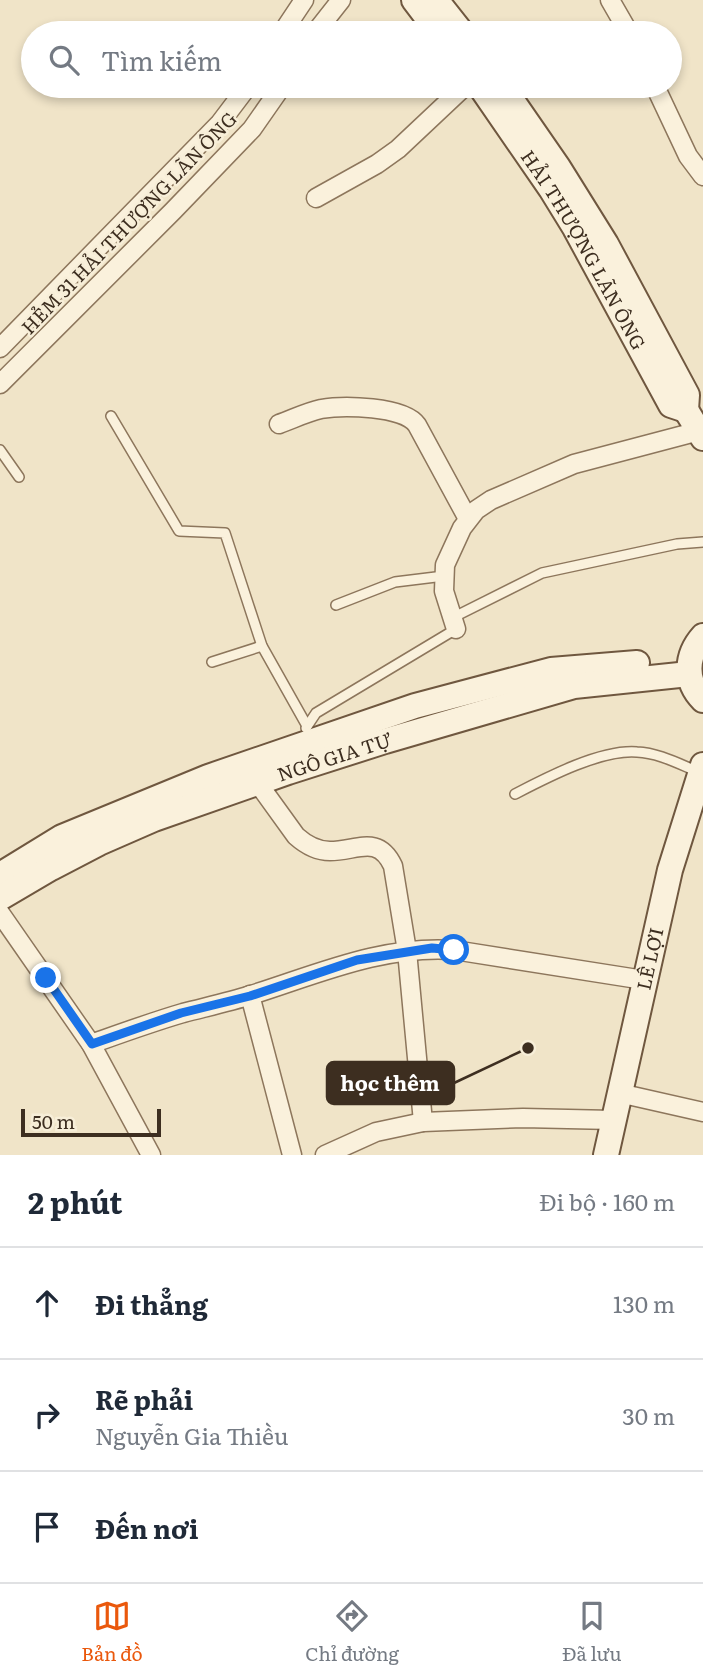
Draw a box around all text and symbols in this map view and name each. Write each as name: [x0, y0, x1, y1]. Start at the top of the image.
search box: [21, 21, 682, 98]
text: Tìm kiếm: [101, 40, 222, 79]
icon: search: [45, 41, 83, 79]
street label: HẺM 31 HẢI THƯỢNG LÃN ÔNG: [14, 105, 242, 340]
street label: HẢI THƯỢNG LÃN ÔNG: [515, 144, 653, 354]
street label: NGÔ GIA TỰ: [273, 725, 395, 788]
street label: LÊ LỢI: [628, 925, 670, 993]
route start: [438, 934, 469, 965]
route end: [30, 962, 61, 993]
callout: học thêm: [327, 1062, 454, 1104]
text: học thêm: [340, 1066, 440, 1097]
scale bar: [21, 1106, 161, 1138]
text: 50 m: [32, 1107, 75, 1135]
text: 2 phút: [28, 1179, 122, 1223]
text: Đi bộ · 160 m: [539, 1184, 675, 1218]
icon: ahead: [28, 1284, 66, 1322]
text: Đi thẳng: [95, 1284, 208, 1323]
text: 130 m: [613, 1286, 675, 1320]
text: Rẽ phải: [95, 1379, 193, 1418]
icon: right: [28, 1396, 66, 1434]
text: 30 m: [622, 1398, 675, 1432]
text: Nguyễn Gia Thiều: [95, 1418, 288, 1452]
icon: arrive: [28, 1508, 66, 1546]
text: Đến nơi: [95, 1508, 198, 1547]
tab: Bản đồ: [81, 1597, 143, 1667]
tab: Chỉ đường: [305, 1597, 399, 1667]
tab: Đã lưu: [562, 1597, 622, 1667]

